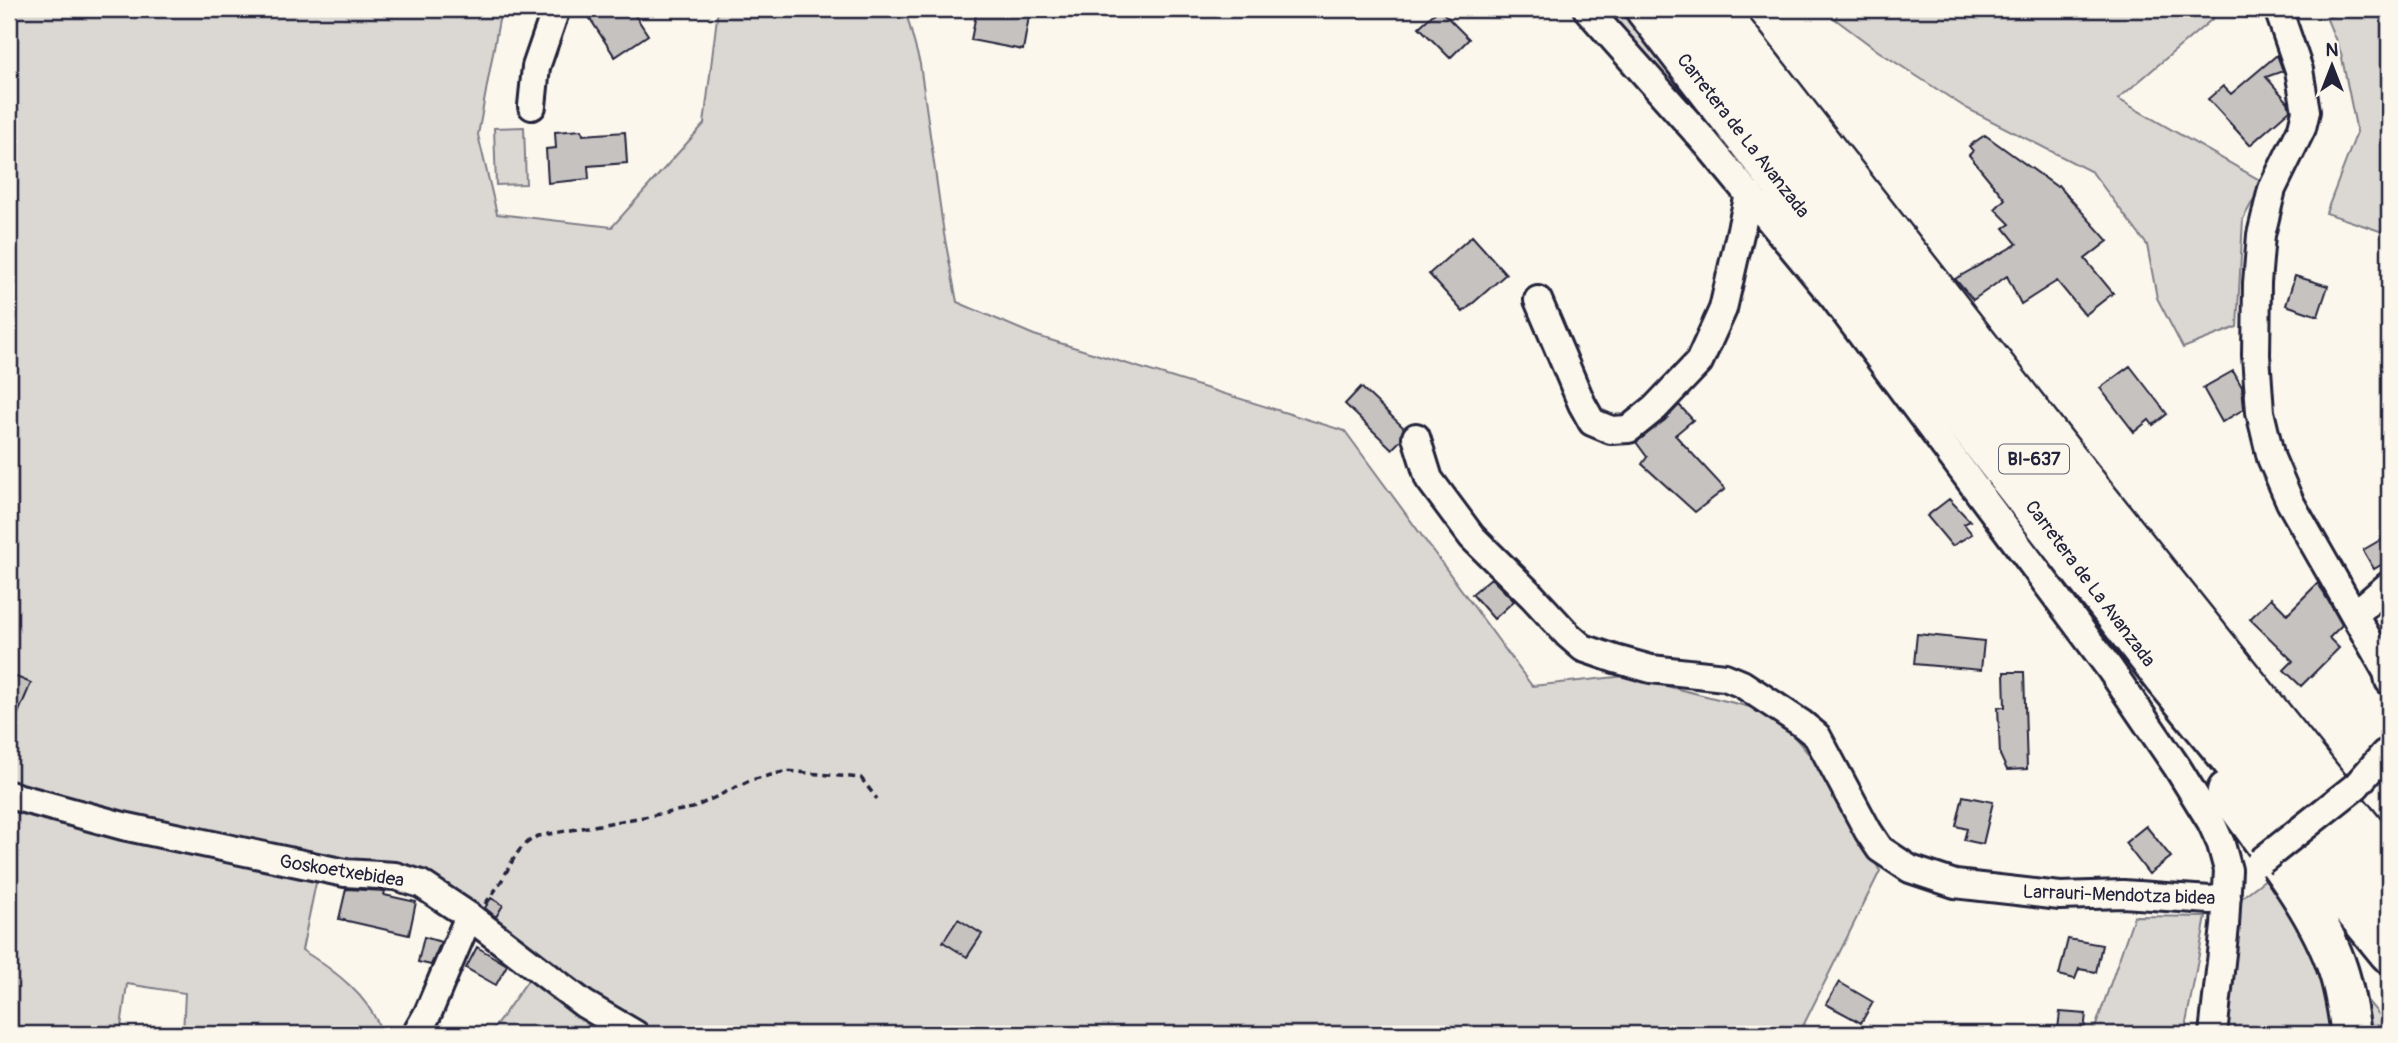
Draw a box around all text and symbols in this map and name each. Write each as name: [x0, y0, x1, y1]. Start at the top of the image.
north arrow: [2296, 32, 2366, 102]
text: N: [2326, 38, 2339, 62]
street label: Carretera de La Avanzada: [1672, 49, 1815, 223]
road number: BI-637: [1999, 444, 2069, 474]
street label: Carretera de La Avanzada: [2020, 496, 2161, 672]
street label: Goskoetxebidea: [278, 849, 406, 893]
street label: Larrauri-Mendotza bidea: [2022, 880, 2216, 910]

